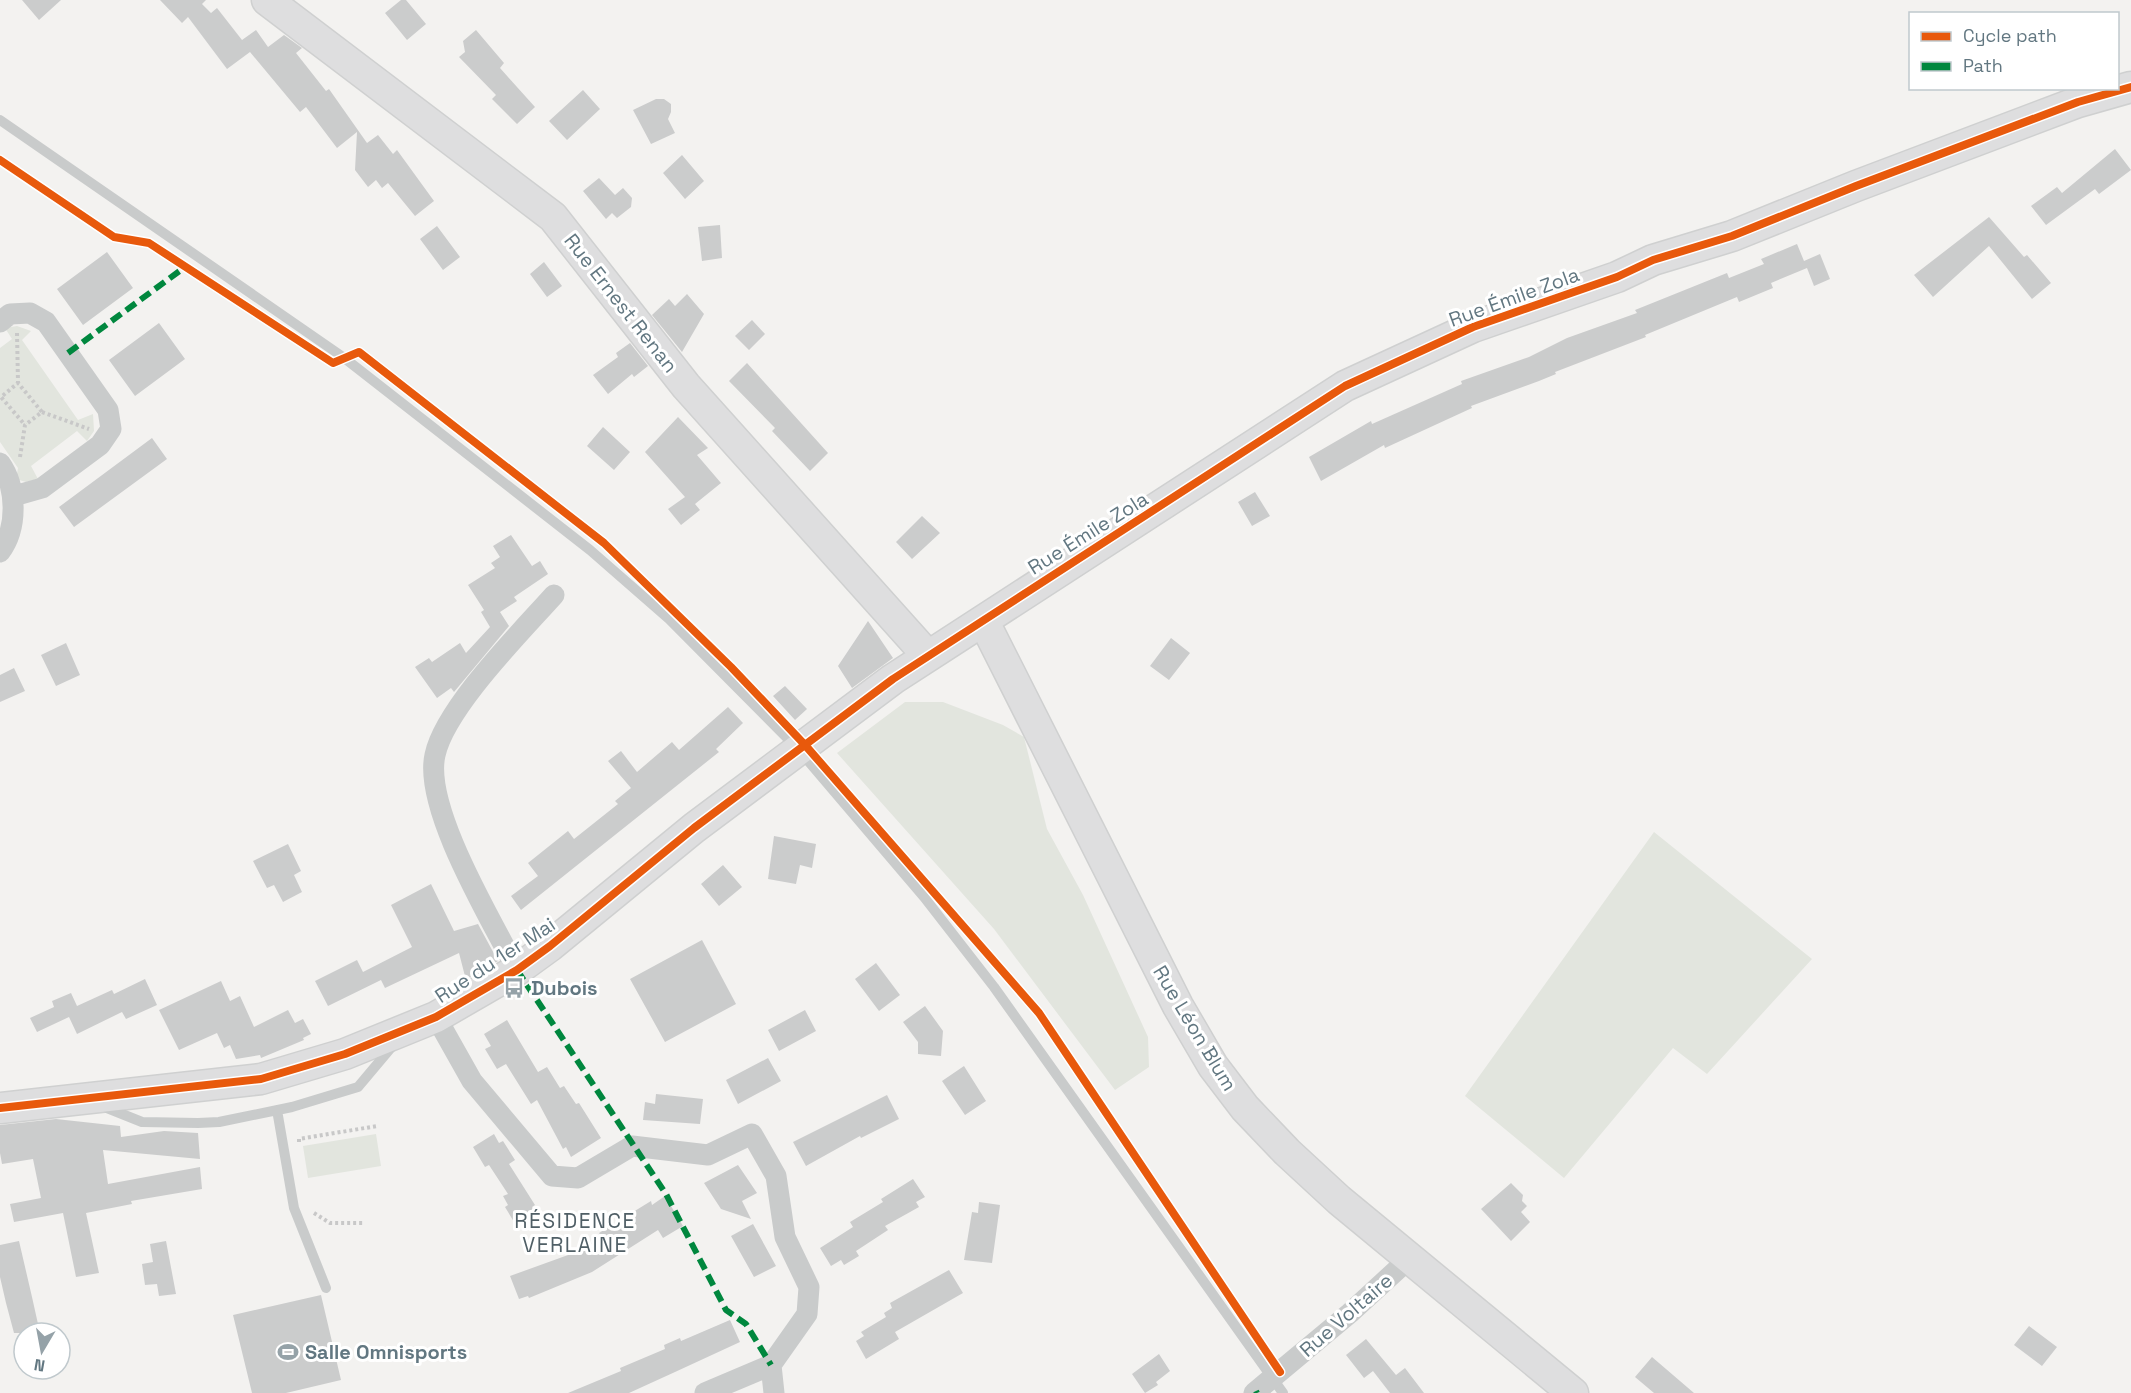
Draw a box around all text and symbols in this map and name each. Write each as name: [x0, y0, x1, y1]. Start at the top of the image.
legend: [1909, 12, 2119, 90]
text: Cycle path: [1963, 24, 2057, 47]
text: Path: [1963, 54, 2003, 77]
street label: Rue Ernest Renan: [558, 228, 684, 378]
street label: Rue Émile Zola: [1445, 261, 1583, 333]
street label: Rue Émile Zola: [1023, 486, 1153, 580]
street label: Rue du 1er Mai: [430, 911, 560, 1009]
street label: Rue Léon Blum: [1147, 961, 1243, 1095]
place label: Dubois: [531, 975, 597, 1001]
bus stop icon: Dubois: [502, 976, 526, 1000]
district label: RÉSIDENCE VERLAINE: [514, 1207, 636, 1258]
street label: Rue Voltaire: [1294, 1267, 1398, 1363]
north arrow: [12, 1321, 72, 1381]
place label: Salle Omnisports: [305, 1339, 467, 1365]
sports icon: Salle Omnisports: [276, 1340, 300, 1364]
text: N: [32, 1354, 47, 1377]

